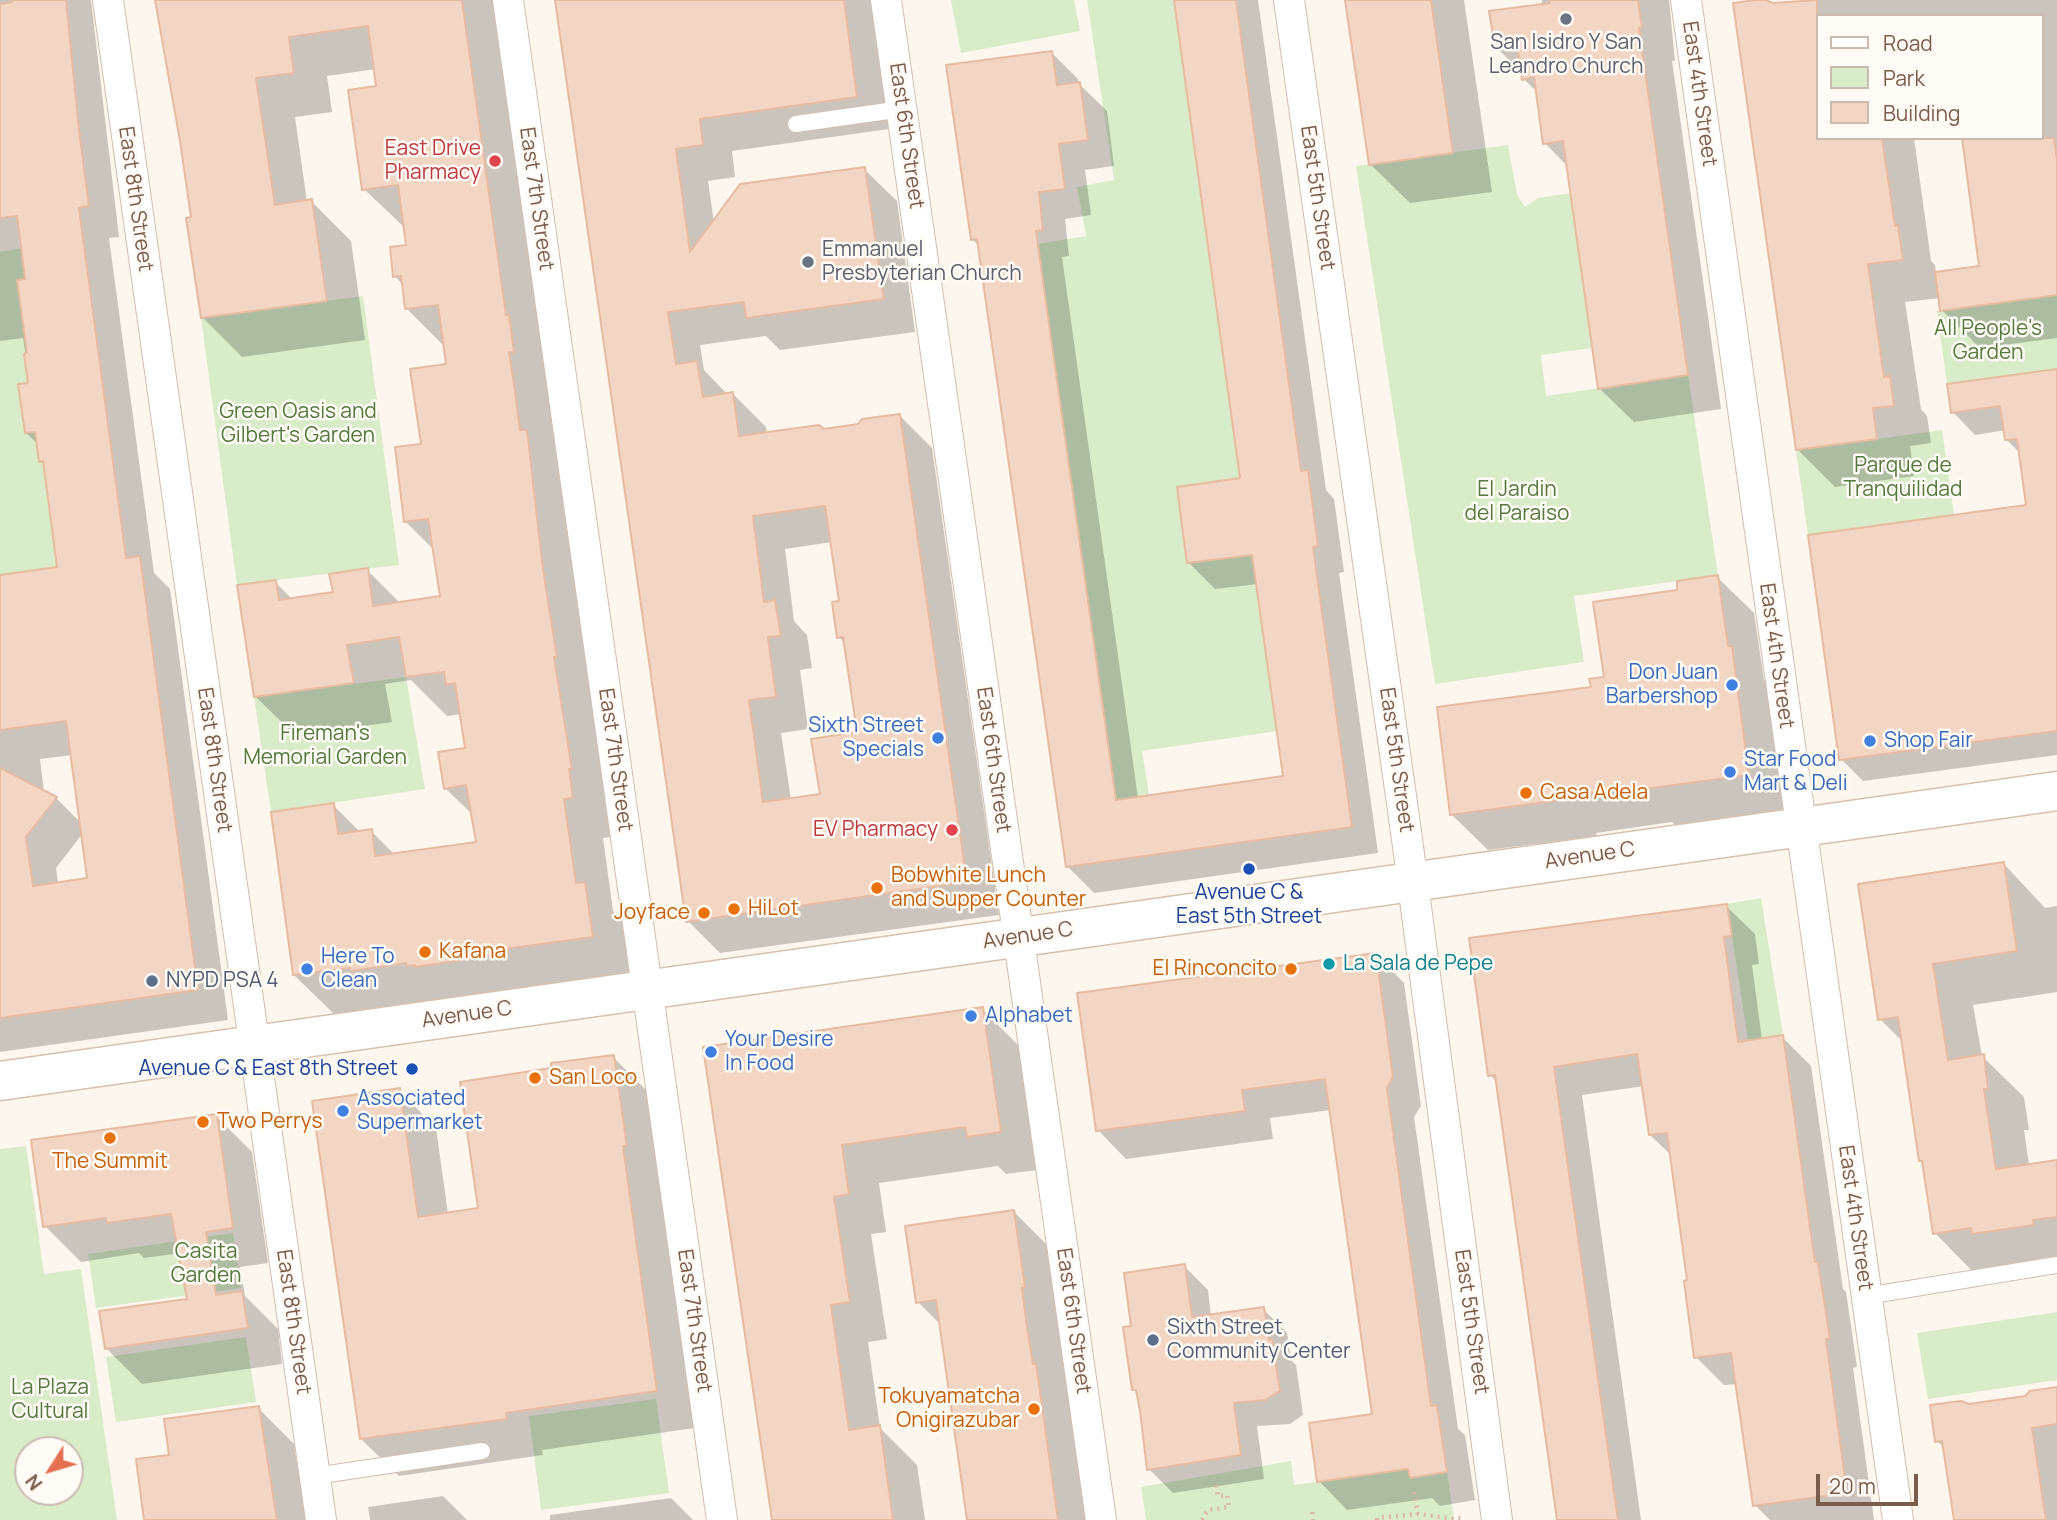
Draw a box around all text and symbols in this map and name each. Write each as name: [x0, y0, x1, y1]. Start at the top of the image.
marker: San Isidro Y San Leandro Church: [1558, 11, 1574, 27]
legend: [1815, 14, 2043, 140]
street label: East 4th Street: [1676, 20, 1722, 168]
text: Road: [1883, 29, 1933, 57]
place label: San Isidro Y San Leandro Church: [1489, 30, 1643, 80]
street label: East 6th Street: [883, 61, 929, 211]
text: Park: [1883, 64, 1925, 92]
text: Building: [1883, 99, 1960, 127]
street label: East 5th Street: [1294, 124, 1340, 272]
street label: East 8th Street: [112, 125, 158, 273]
street label: East 7th Street: [513, 126, 559, 272]
place label: East Drive Pharmacy: [385, 136, 481, 186]
marker: East Drive Pharmacy: [487, 153, 503, 169]
place label: Emmanuel Presbyterian Church: [822, 237, 1022, 287]
marker: Emmanuel Presbyterian Church: [800, 254, 816, 270]
park label: All People's Garden: [1934, 316, 2042, 366]
park label: Green Oasis and Gilbert's Garden: [219, 399, 377, 449]
park label: Parque de Tranquilidad: [1844, 453, 1962, 503]
park label: El Jardin del Paraiso: [1465, 477, 1569, 527]
street label: East 4th Street: [1753, 582, 1799, 730]
place label: Don Juan Barbershop: [1606, 660, 1718, 710]
marker: Don Juan Barbershop: [1724, 677, 1740, 693]
street label: East 6th Street: [970, 685, 1016, 835]
street label: East 8th Street: [191, 686, 237, 834]
street label: East 5th Street: [1373, 686, 1419, 834]
street label: East 7th Street: [592, 687, 638, 833]
place label: Sixth Street Specials: [808, 713, 924, 763]
park label: Fireman's Memorial Garden: [243, 721, 407, 771]
place label: Shop Fair: [1884, 728, 1973, 754]
marker: Sixth Street Specials: [930, 730, 946, 746]
marker: Shop Fair: [1862, 733, 1878, 749]
place label: Star Food Mart & Deli: [1744, 747, 1848, 797]
marker: Star Food Mart & Deli: [1722, 764, 1738, 780]
place label: Casa Adela: [1540, 780, 1648, 806]
marker: Casa Adela: [1518, 785, 1534, 801]
place label: EV Pharmacy: [813, 817, 938, 843]
marker: EV Pharmacy: [944, 822, 960, 838]
street label: Avenue C: [1543, 837, 1637, 875]
marker: Avenue C & East 5th Street: [1241, 861, 1257, 877]
place label: Bobwhite Lunch and Supper Counter: [891, 863, 1086, 913]
marker: Bobwhite Lunch and Supper Counter: [869, 880, 885, 896]
place label: Avenue C & East 5th Street: [1176, 880, 1322, 930]
place label: HiLot: [748, 896, 799, 922]
place label: Joyface: [614, 900, 690, 926]
marker: HiLot: [726, 901, 742, 917]
marker: Joyface: [696, 905, 712, 921]
street label: Avenue C: [981, 917, 1075, 955]
place label: Kafana: [439, 939, 506, 965]
place label: Here To Clean: [321, 944, 395, 994]
marker: Kafana: [417, 944, 433, 960]
place label: La Sala de Pepe: [1343, 951, 1493, 977]
place label: El Rinconcito: [1153, 956, 1277, 982]
marker: La Sala de Pepe: [1321, 956, 1337, 972]
marker: Here To Clean: [299, 961, 315, 977]
marker: El Rinconcito: [1283, 961, 1299, 977]
place label: NYPD PSA 4: [166, 968, 279, 994]
marker: NYPD PSA 4: [144, 973, 160, 989]
street label: Avenue C: [420, 996, 514, 1034]
place label: Alphabet: [985, 1003, 1073, 1029]
marker: Alphabet: [963, 1008, 979, 1024]
place label: Your Desire In Food: [725, 1027, 834, 1077]
marker: Your Desire In Food: [703, 1044, 719, 1060]
place label: Avenue C & East 8th Street: [139, 1056, 398, 1082]
marker: Avenue C & East 8th Street: [404, 1061, 420, 1077]
place label: San Loco: [549, 1065, 637, 1091]
marker: San Loco: [527, 1070, 543, 1086]
place label: Associated Supermarket: [357, 1086, 483, 1136]
marker: Associated Supermarket: [335, 1103, 351, 1119]
place label: Two Perrys: [217, 1109, 323, 1135]
marker: Two Perrys: [195, 1114, 211, 1130]
marker: The Summit: [102, 1130, 118, 1146]
street label: East 4th Street: [1832, 1144, 1878, 1292]
place label: The Summit: [52, 1149, 168, 1175]
park label: Casita Garden: [171, 1239, 241, 1289]
street label: East 6th Street: [1050, 1246, 1096, 1396]
street label: East 8th Street: [270, 1248, 316, 1396]
street label: East 7th Street: [671, 1248, 717, 1394]
street label: East 5th Street: [1448, 1248, 1494, 1396]
place label: Sixth Street Community Center: [1167, 1315, 1351, 1365]
marker: Sixth Street Community Center: [1145, 1332, 1161, 1348]
park label: La Plaza Cultural: [11, 1375, 89, 1425]
place label: Tokuyamatcha Onigirazubar: [878, 1384, 1020, 1434]
marker: Tokuyamatcha Onigirazubar: [1026, 1401, 1042, 1417]
north arrow: [14, 1436, 84, 1506]
scale bar: [1819, 1460, 1920, 1504]
text: N: [19, 1469, 48, 1496]
text: 20 m: [1829, 1472, 1876, 1500]

